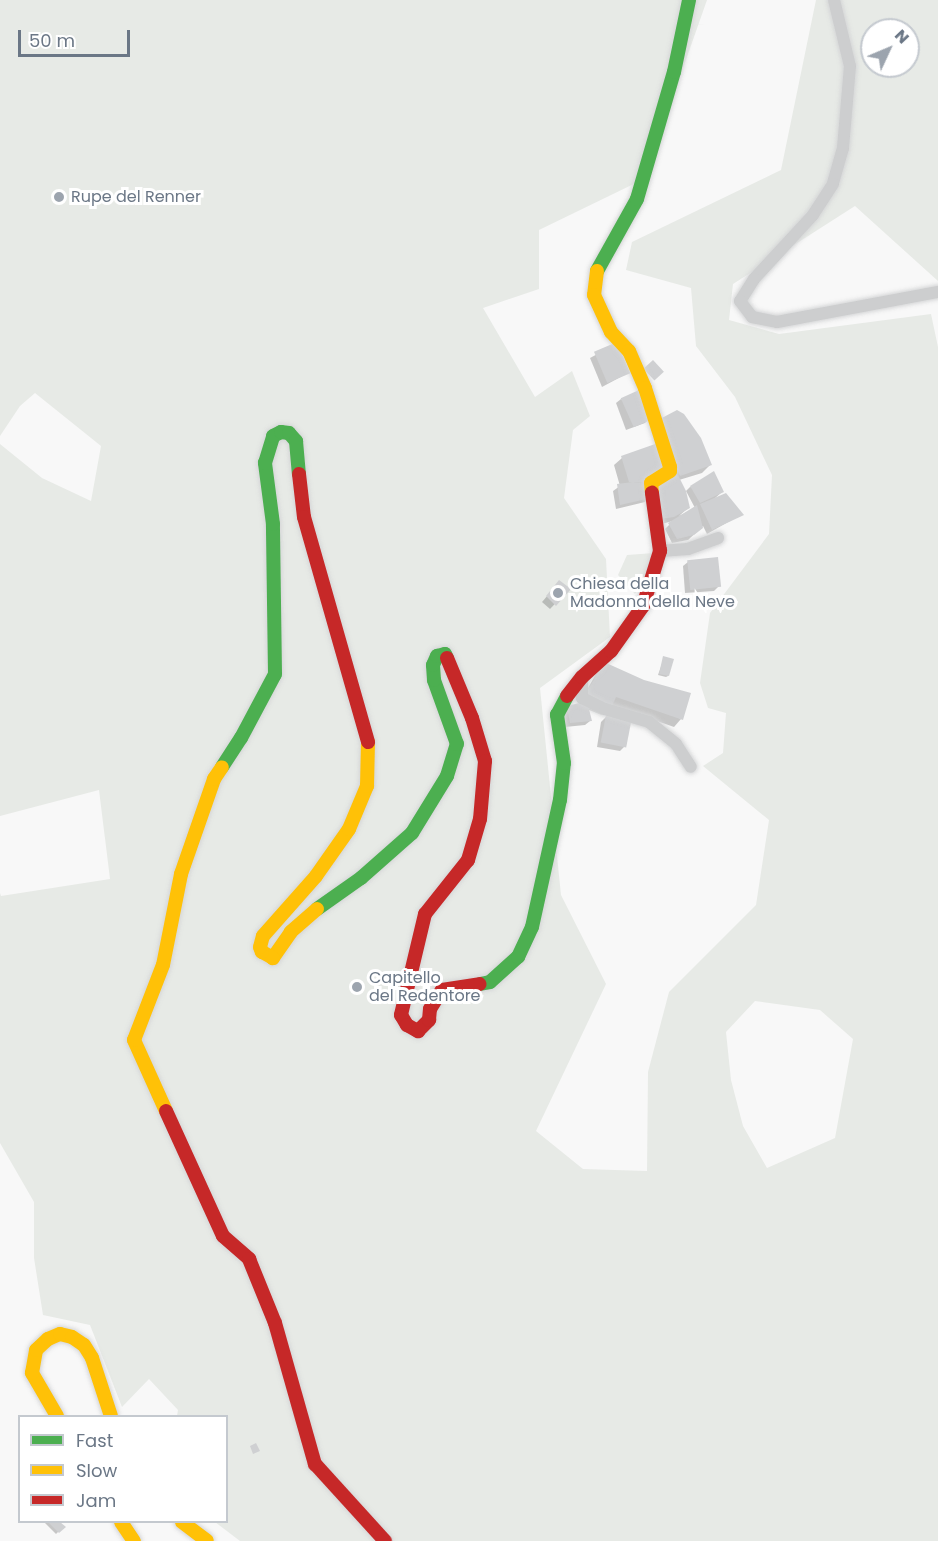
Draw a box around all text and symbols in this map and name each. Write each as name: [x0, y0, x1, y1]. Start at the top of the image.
scale bar: [21, 18, 134, 56]
north arrow: [860, 18, 920, 78]
text: N: [889, 24, 914, 49]
text: 50 m: [29, 28, 75, 53]
place label: Rupe del Renner: [71, 187, 201, 207]
marker: Rupe del Renner: [52, 190, 66, 204]
place label: Chiesa della Madonna della Neve: [570, 574, 735, 612]
marker: Chiesa della Madonna della Neve: [551, 586, 565, 600]
place label: Capitello del Redentore: [369, 968, 481, 1006]
marker: Capitello del Redentore: [350, 980, 364, 994]
legend: [18, 1415, 228, 1523]
text: Fast: [76, 1428, 113, 1453]
text: Slow: [76, 1458, 117, 1483]
text: Jam: [76, 1488, 116, 1513]

